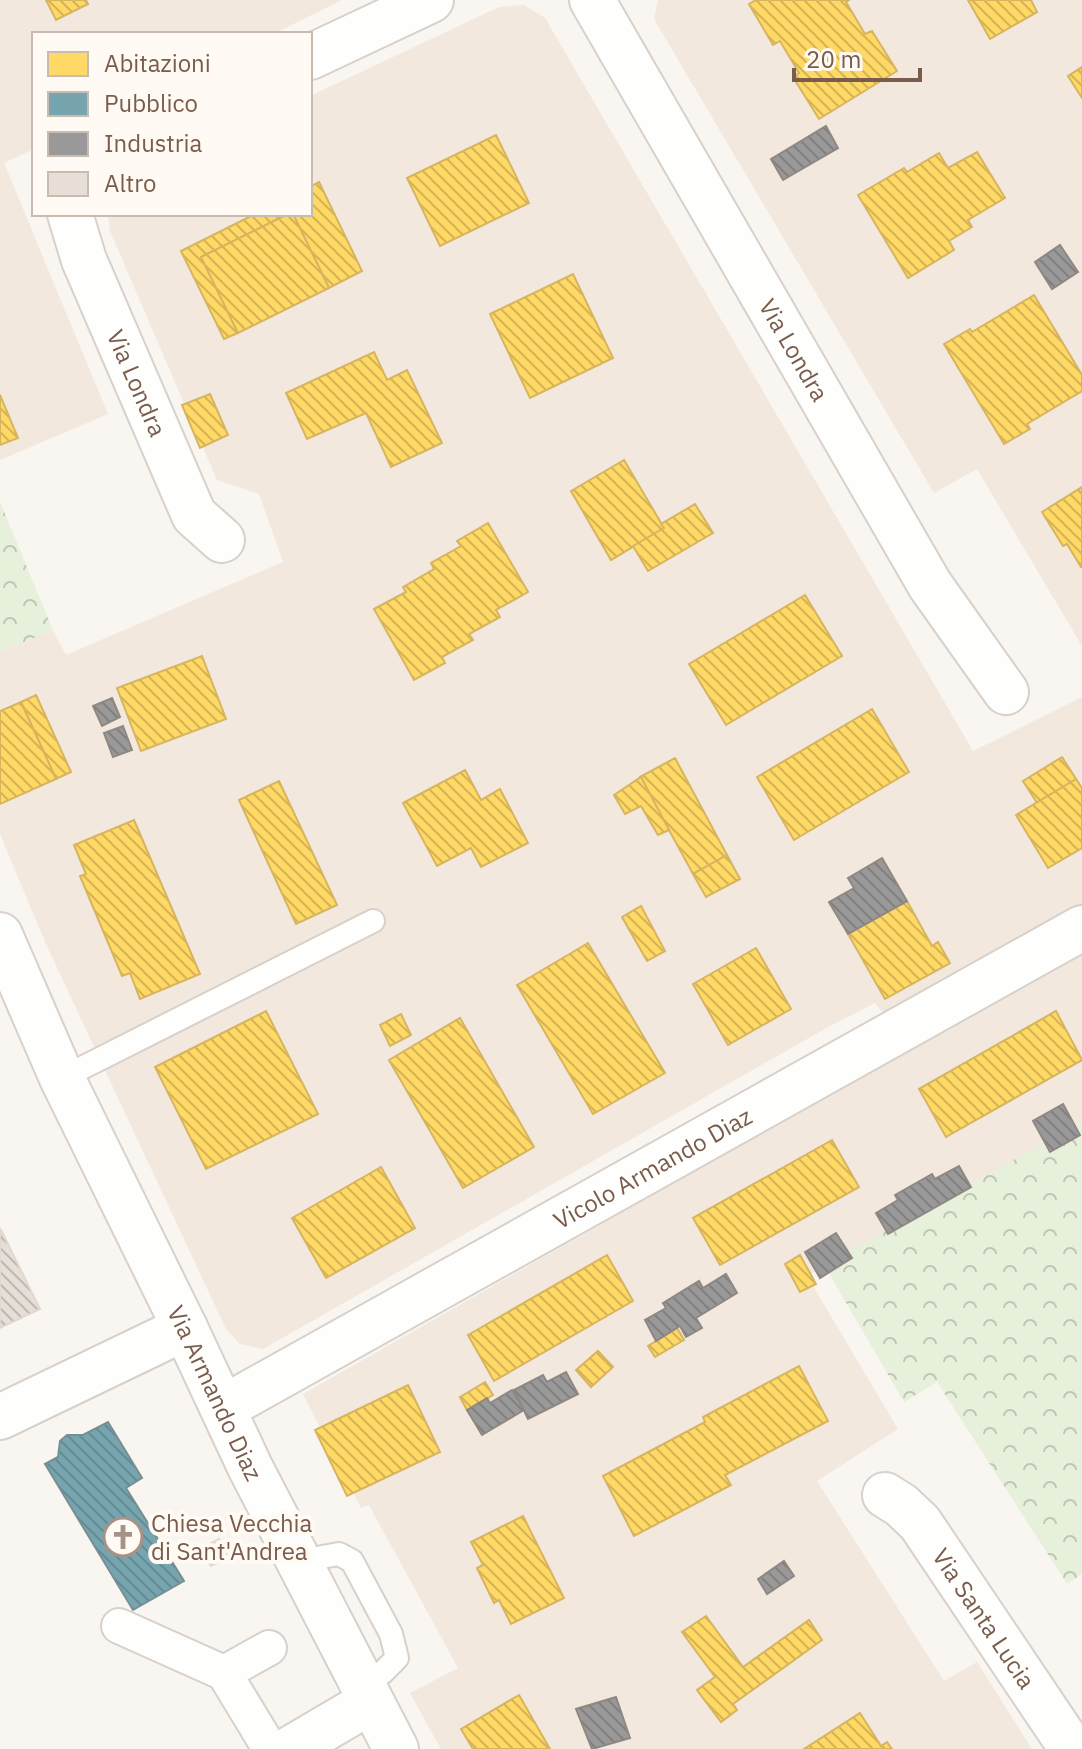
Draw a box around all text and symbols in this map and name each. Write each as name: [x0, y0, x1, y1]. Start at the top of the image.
legend: [32, 32, 312, 216]
scale bar: [794, 32, 920, 82]
text: 20 m: [806, 43, 861, 75]
text: Abitazioni: [104, 47, 211, 79]
text: Pubblico: [104, 87, 198, 119]
text: Industria: [104, 127, 203, 159]
text: Altro: [104, 167, 156, 199]
street label: Via Londra: [752, 293, 836, 407]
street label: Via Londra: [100, 325, 174, 442]
street label: Vicolo Armando Diaz: [548, 1100, 757, 1236]
street label: Via Armando Diaz: [160, 1300, 270, 1486]
place label: Chiesa Vecchia di Sant'Andrea: [151, 1507, 313, 1567]
church icon: Chiesa Vecchia di Sant'Andrea: [102, 1516, 144, 1558]
street label: Via Santa Lucia: [925, 1542, 1043, 1695]

